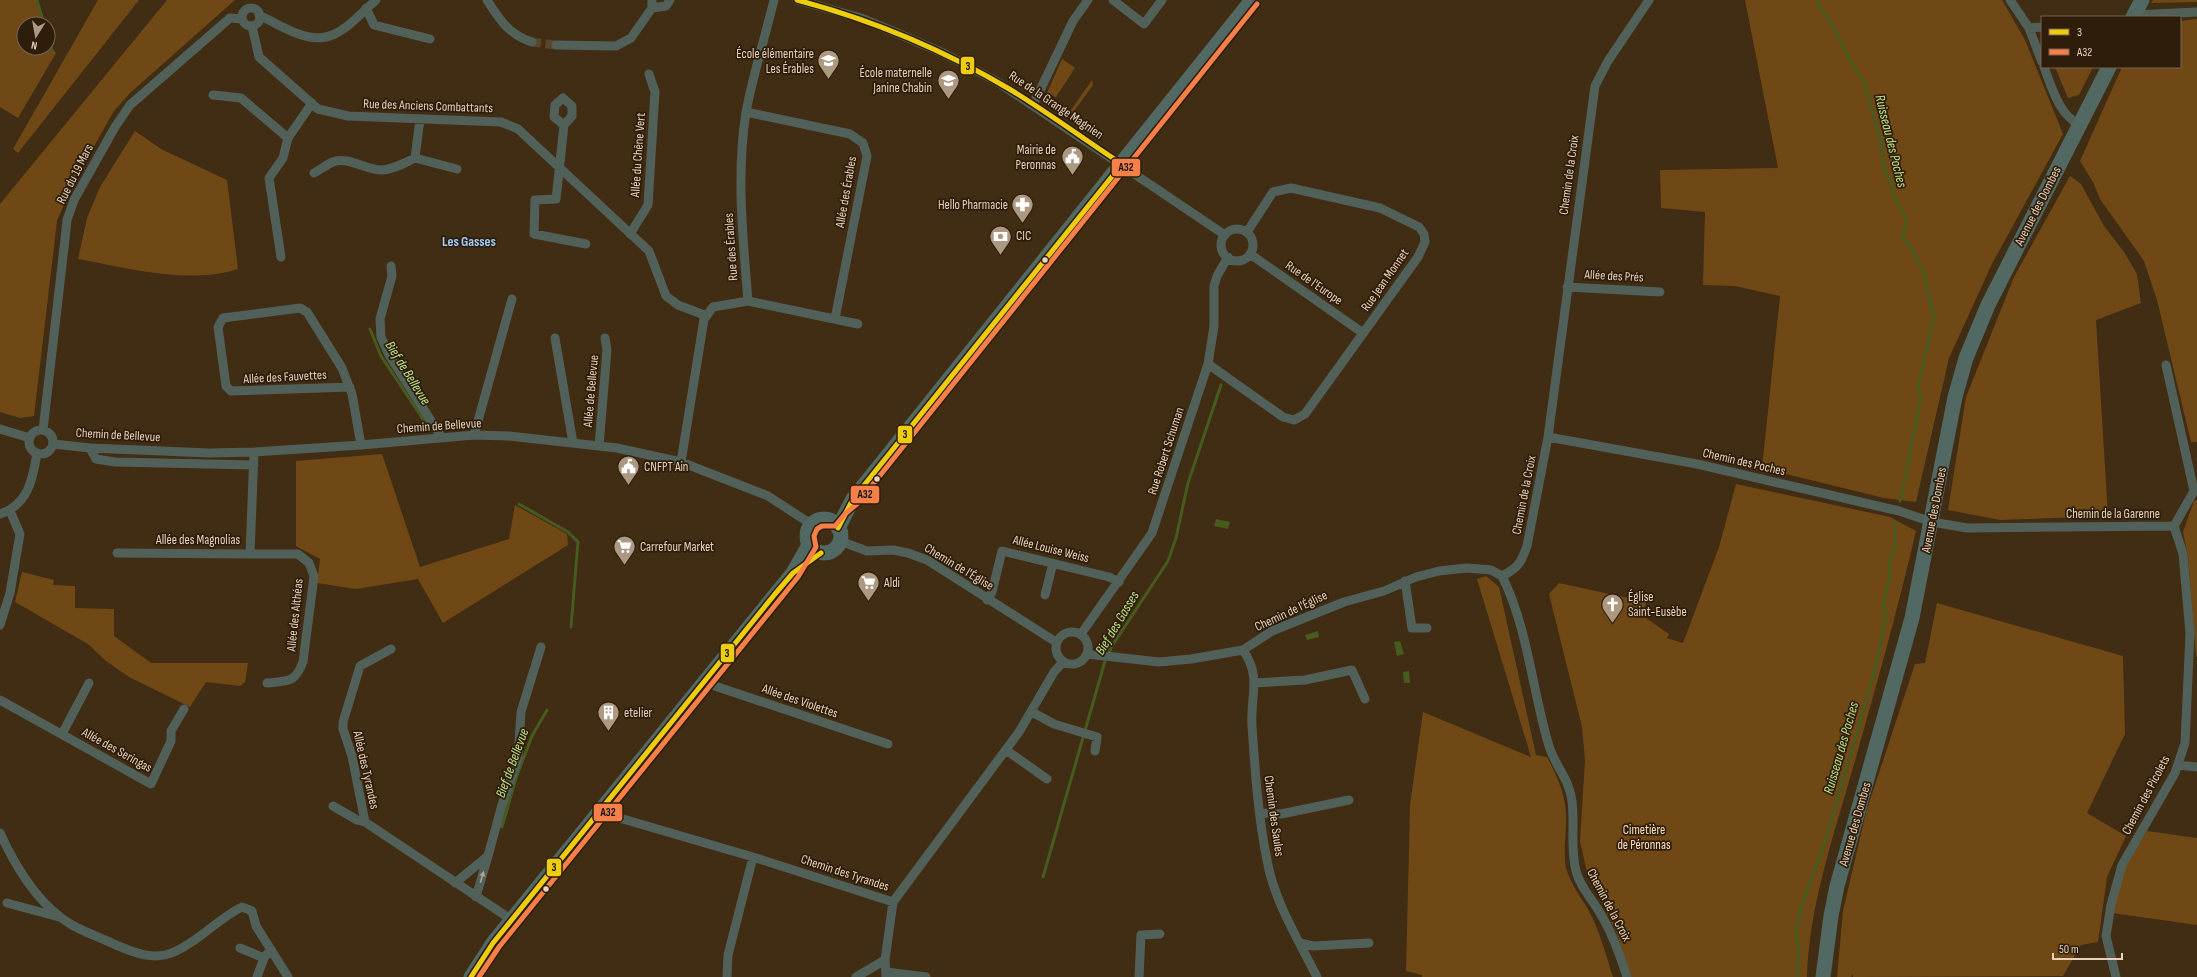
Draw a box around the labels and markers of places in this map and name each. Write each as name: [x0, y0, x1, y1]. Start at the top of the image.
place label: École élémentaire Les Érables: [736, 46, 814, 77]
school or university icon: École élémentaire Les Érables: [816, 48, 842, 81]
place label: École maternelle Janine Chabin: [859, 65, 932, 96]
school or university icon: École maternelle Janine Chabin: [935, 67, 961, 100]
place label: Mairie de Peronnas: [1016, 142, 1056, 173]
public building icon: Mairie de Peronnas: [1059, 144, 1085, 177]
pharmacy icon: Hello Pharmacie: [1010, 192, 1036, 225]
place label: Hello Pharmacie: [938, 197, 1008, 213]
bank icon: CIC: [987, 223, 1013, 256]
place label: CIC: [1016, 228, 1031, 244]
unlabelled marker: [1040, 255, 1050, 265]
public building icon: CNFPT Ain: [615, 454, 641, 487]
place label: CNFPT Ain: [644, 459, 688, 475]
unlabelled marker: [872, 474, 882, 484]
supermarket icon: Carrefour Market: [612, 534, 638, 567]
place label: Carrefour Market: [640, 539, 714, 555]
supermarket icon: Aldi: [856, 570, 882, 603]
place label: Aldi: [883, 575, 900, 591]
place label: Église Saint-Eusèbe: [1628, 589, 1687, 620]
church icon: Église Saint-Eusèbe: [1600, 591, 1626, 624]
building icon: etelier: [596, 700, 622, 733]
place label: etelier: [624, 705, 653, 721]
unlabelled marker: [541, 884, 551, 894]

